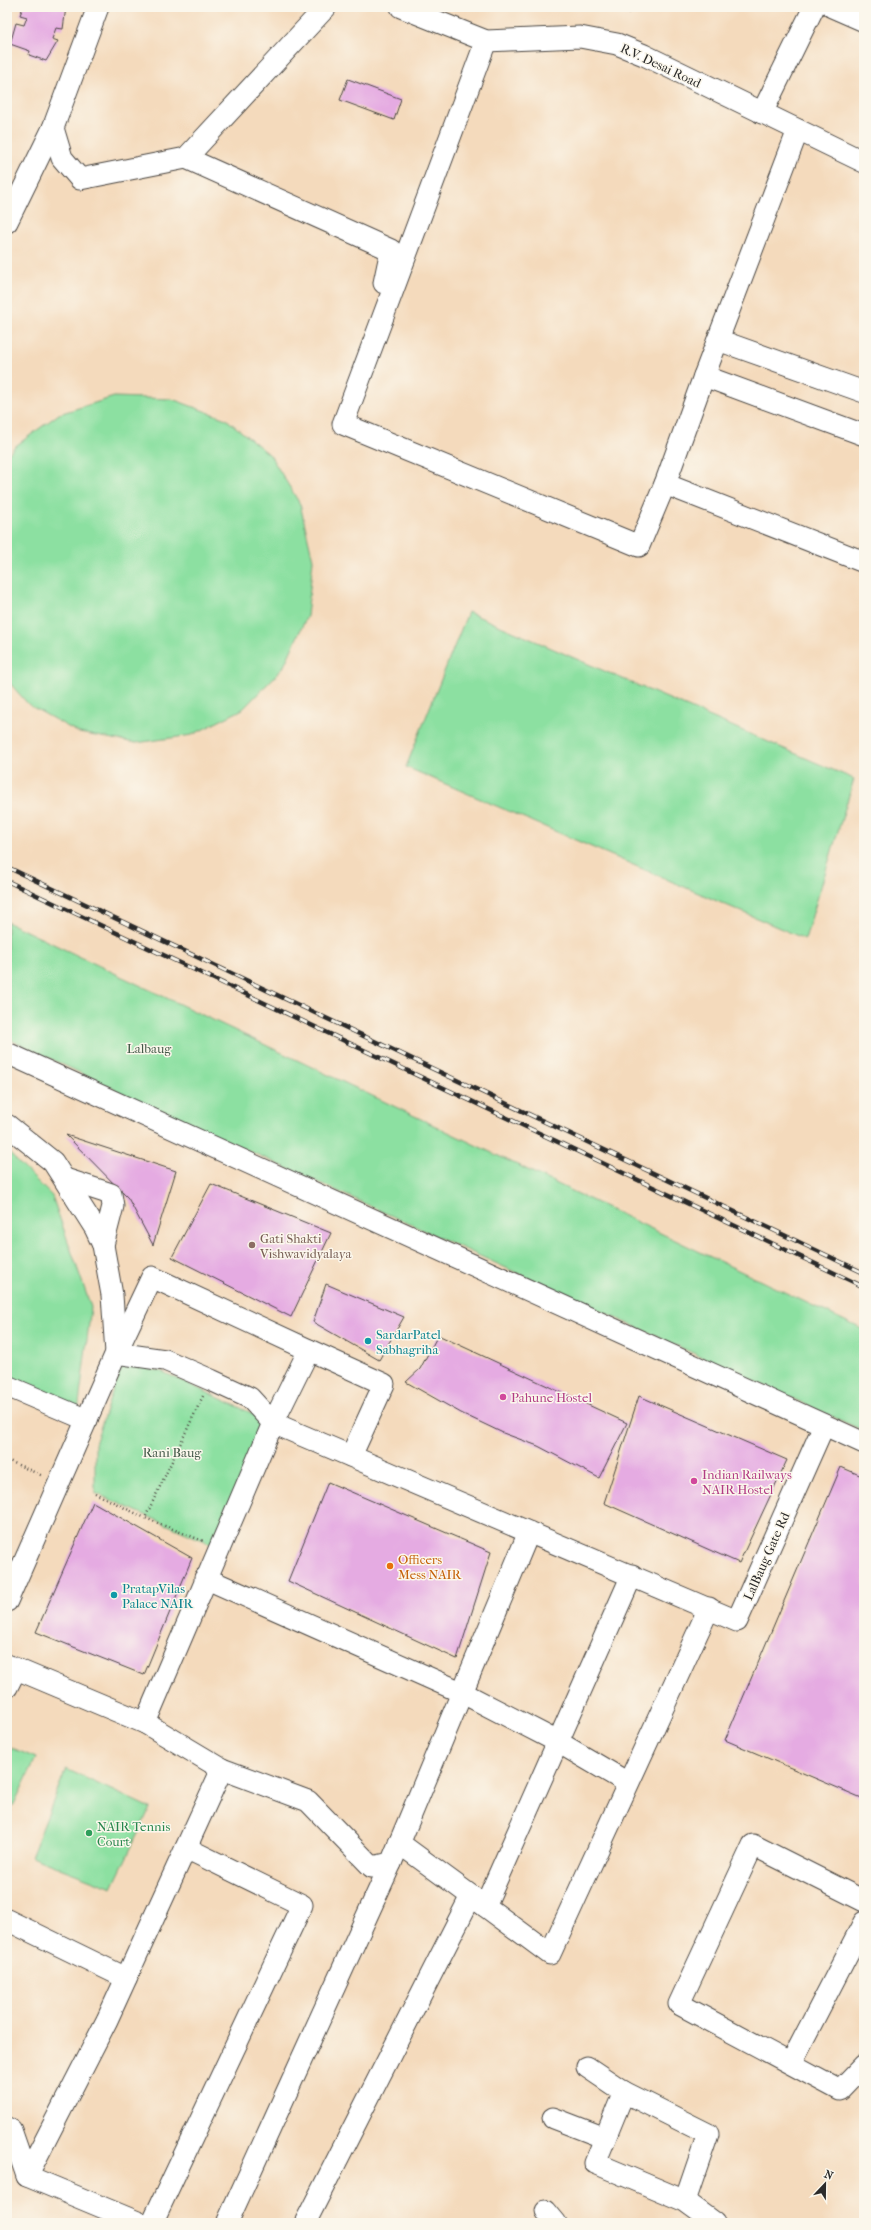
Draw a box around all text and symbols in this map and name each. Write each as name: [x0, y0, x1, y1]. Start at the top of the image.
street label: R.V. Desai Road: [618, 40, 704, 91]
park label: Lalbaug: [127, 1041, 172, 1056]
place label: Gati Shakti Vishwavidyalaya: [259, 1231, 352, 1261]
marker: Gati Shakti Vishwavidyalaya: [247, 1240, 257, 1250]
place label: SardarPatel Sabhagriha: [376, 1327, 441, 1357]
marker: SardarPatel Sabhagriha: [363, 1336, 373, 1346]
place label: Pahune Hostel: [511, 1390, 592, 1405]
marker: Pahune Hostel: [498, 1392, 508, 1402]
park label: Rani Baug: [143, 1445, 202, 1460]
place label: Indian Railways NAIR Hostel: [702, 1467, 792, 1497]
marker: Indian Railways NAIR Hostel: [689, 1476, 699, 1486]
street label: LalBaug Gate Rd: [740, 1509, 793, 1602]
place label: Officers Mess NAIR: [398, 1552, 462, 1582]
marker: Officers Mess NAIR: [385, 1561, 395, 1571]
place label: PratapVilas Palace NAIR: [122, 1581, 193, 1611]
marker: PratapVilas Palace NAIR: [109, 1590, 119, 1600]
place label: NAIR Tennis Court: [97, 1819, 170, 1849]
marker: NAIR Tennis Court: [84, 1828, 94, 1838]
north arrow: [805, 2164, 845, 2204]
text: N: [822, 2168, 835, 2183]

